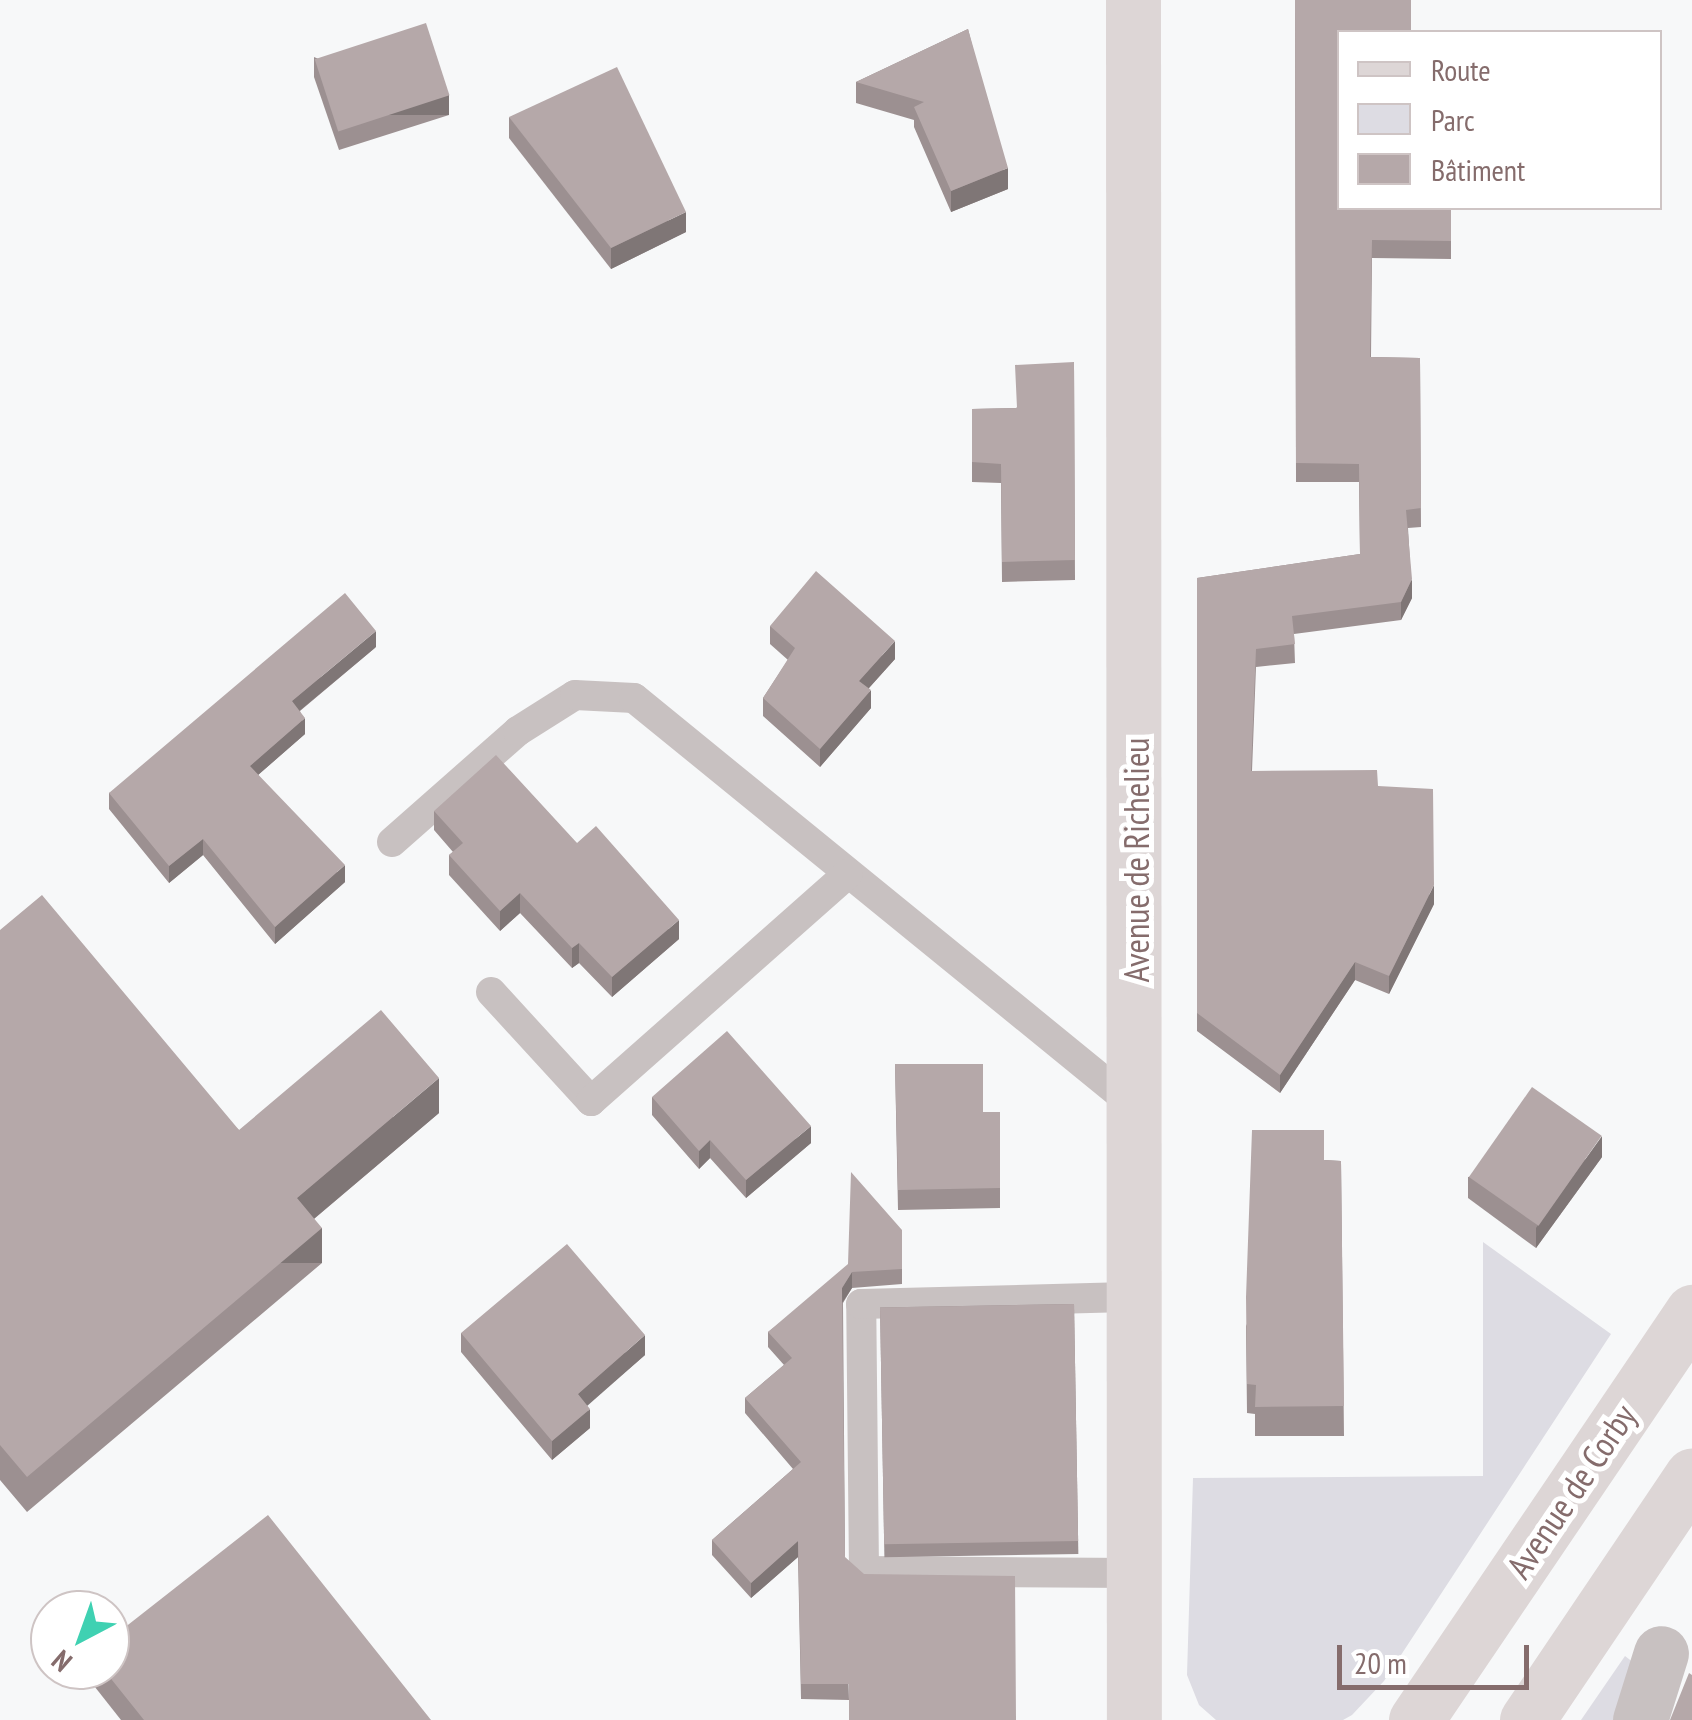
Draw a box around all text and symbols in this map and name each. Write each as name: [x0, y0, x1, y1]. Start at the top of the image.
legend: [1337, 30, 1662, 210]
text: Route: [1431, 50, 1491, 89]
text: Parc: [1431, 100, 1475, 139]
text: Bâtiment: [1431, 150, 1525, 189]
street label: Avenue de Richelieu: [1115, 737, 1157, 983]
street label: Avenue de Corby: [1497, 1396, 1645, 1586]
north arrow: [30, 1590, 130, 1690]
scale bar: [1342, 1625, 1534, 1687]
text: N: [43, 1643, 79, 1680]
text: 20 m: [1354, 1643, 1407, 1682]

